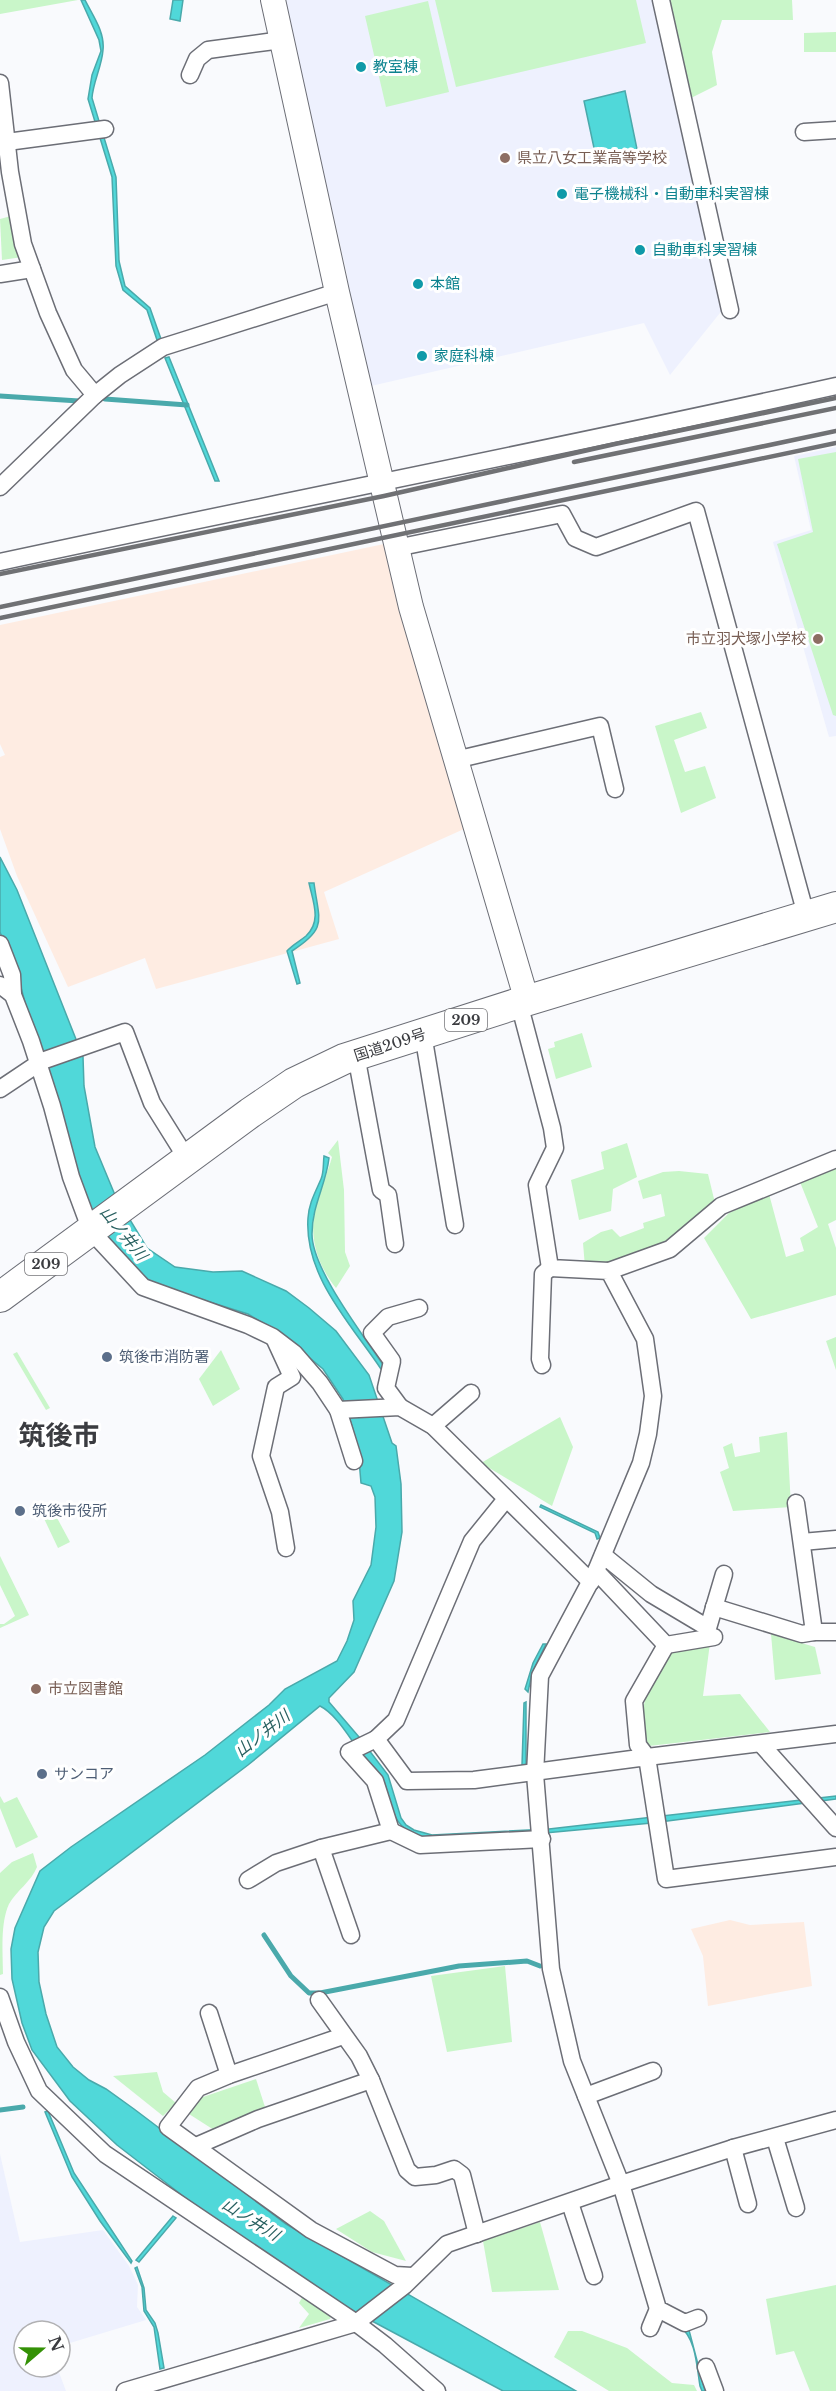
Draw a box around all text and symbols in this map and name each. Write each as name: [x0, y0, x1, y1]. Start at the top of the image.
place label: 教室棟: [373, 57, 418, 76]
marker: 教室棟: [354, 60, 368, 74]
place label: 県立八女工業高等学校: [517, 148, 667, 167]
marker: 県立八女工業高等学校: [498, 151, 512, 165]
place label: 電子機械科・自動車科実習棟: [574, 184, 769, 203]
marker: 電子機械科・自動車科実習棟: [555, 187, 569, 201]
place label: 自動車科実習棟: [652, 240, 757, 259]
marker: 自動車科実習棟: [633, 243, 647, 257]
place label: 本館: [430, 274, 460, 293]
marker: 本館: [411, 277, 425, 291]
place label: 家庭科棟: [434, 346, 494, 365]
marker: 家庭科棟: [415, 349, 429, 363]
place label: 市立羽犬塚小学校: [686, 629, 806, 648]
marker: 市立羽犬塚小学校: [811, 632, 825, 646]
road number: 209: [445, 1009, 487, 1031]
street label: 国道209号: [351, 1024, 428, 1065]
water label: 山ノ井川: [96, 1202, 153, 1266]
road number: 209: [25, 1253, 67, 1275]
place label: 筑後市消防署: [119, 1347, 209, 1366]
marker: 筑後市消防署: [100, 1350, 114, 1364]
district label: 筑後市: [19, 1419, 100, 1452]
place label: 筑後市役所: [32, 1501, 107, 1520]
marker: 筑後市役所: [13, 1504, 27, 1518]
place label: 市立図書館: [48, 1679, 123, 1698]
marker: 市立図書館: [29, 1682, 43, 1696]
water label: 山ノ井川: [231, 1704, 295, 1761]
place label: サンコア: [54, 1764, 114, 1783]
marker: サンコア: [35, 1767, 49, 1781]
water label: 山ノ井川: [219, 2194, 285, 2245]
north arrow: [12, 2319, 72, 2379]
text: N: [44, 2333, 68, 2354]

